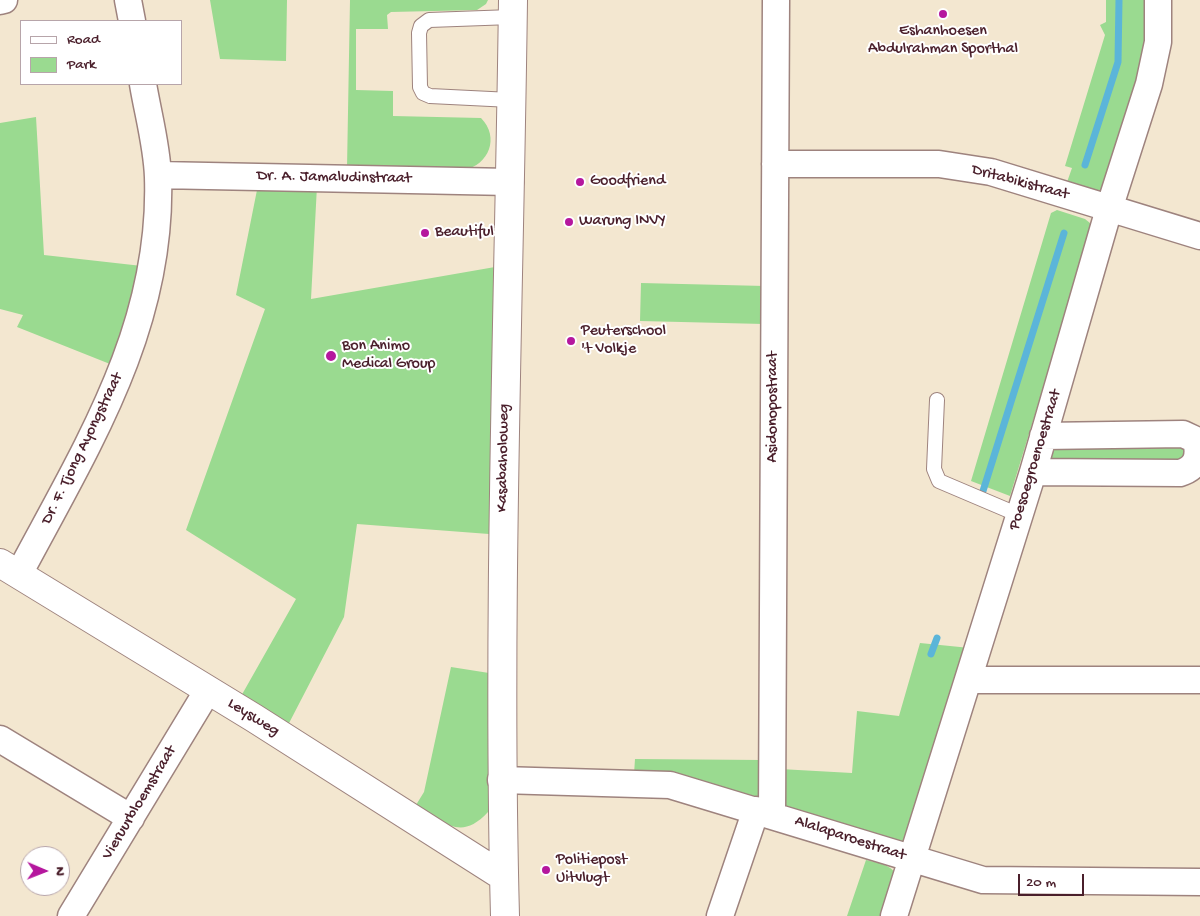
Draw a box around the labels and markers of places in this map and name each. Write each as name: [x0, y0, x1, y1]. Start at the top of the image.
marker: Eshanhoesen Abdulrahman Sporthal: [937, 8, 949, 20]
place label: Eshanhoesen Abdulrahman Sporthal: [868, 22, 1018, 60]
place label: Goodfriend: [590, 172, 665, 192]
marker: Goodfriend: [574, 176, 586, 188]
place label: Warung INVY: [579, 212, 666, 232]
marker: Warung INVY: [563, 216, 575, 228]
place label: Beautiful: [435, 223, 494, 243]
marker: Beautiful: [419, 227, 431, 239]
place label: Peuterschool 't Volkje: [581, 322, 666, 360]
marker: Peuterschool 't Volkje: [565, 335, 577, 347]
place label: Bon Animo Medical Group: [342, 337, 435, 375]
marker: Bon Animo Medical Group: [324, 349, 338, 363]
place label: Politiepost Uitvlugt: [556, 851, 627, 889]
marker: Politiepost Uitvlugt: [540, 864, 552, 876]

